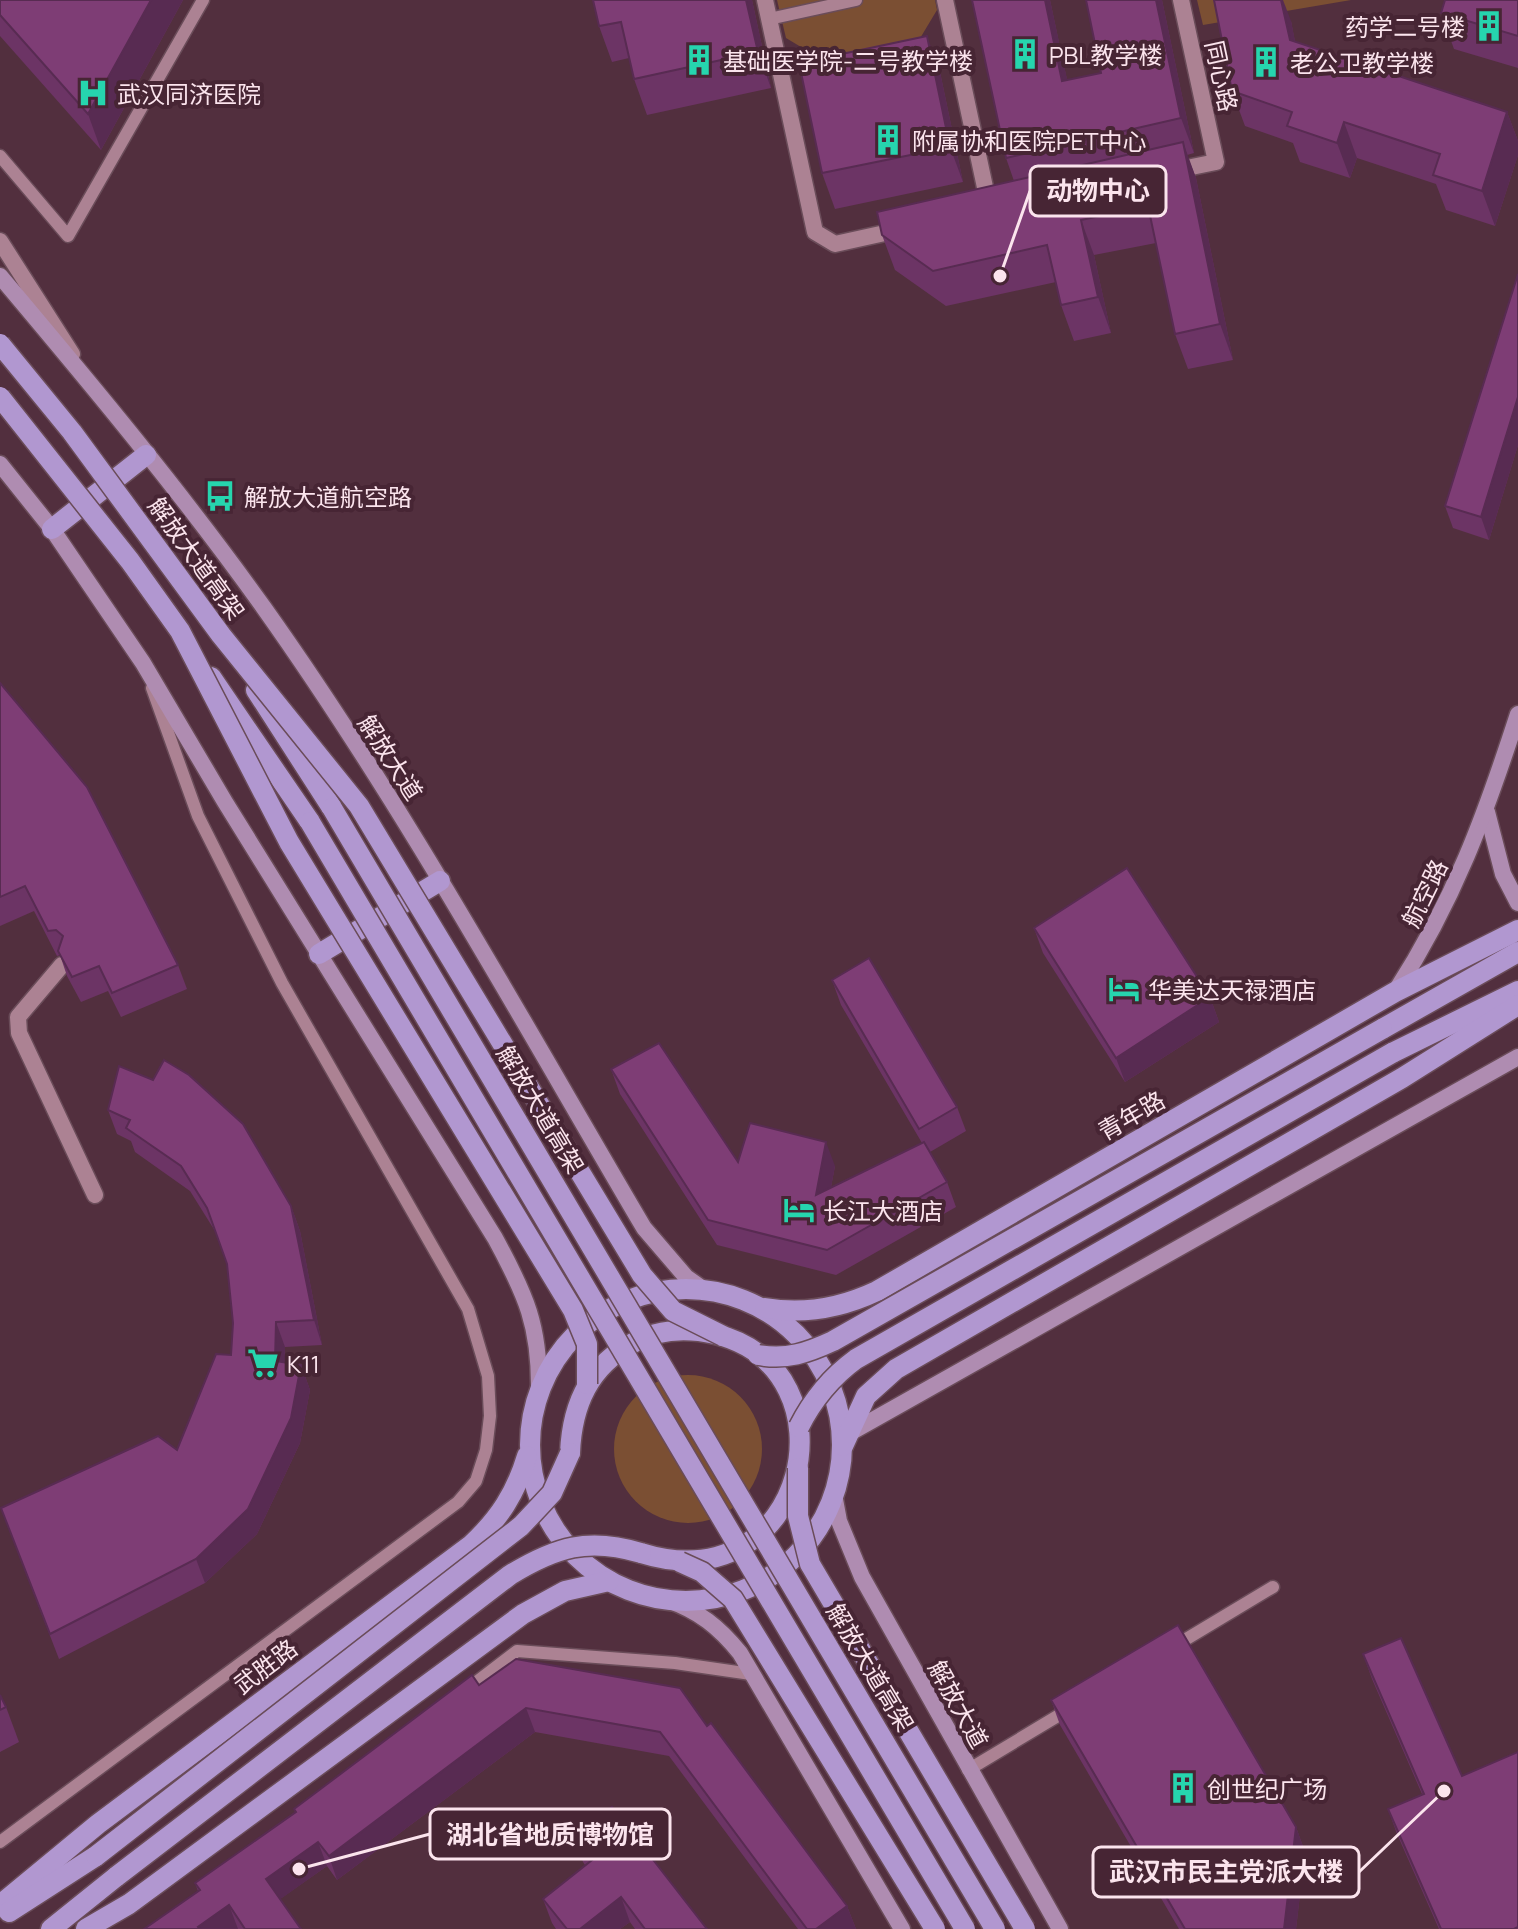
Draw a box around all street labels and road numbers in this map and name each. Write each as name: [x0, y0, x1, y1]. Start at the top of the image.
street label: 同心路: [1198, 37, 1246, 115]
street label: 解放大道高架: [141, 490, 253, 626]
street label: 解放大道: [351, 708, 431, 806]
street label: 航空路: [1393, 853, 1455, 933]
street label: 解放大道高架: [490, 1039, 592, 1179]
street label: 青年路: [1092, 1083, 1170, 1147]
street label: 解放大道高架: [820, 1597, 922, 1737]
street label: 武胜路: [226, 1631, 304, 1701]
street label: 解放大道: [921, 1654, 997, 1754]

